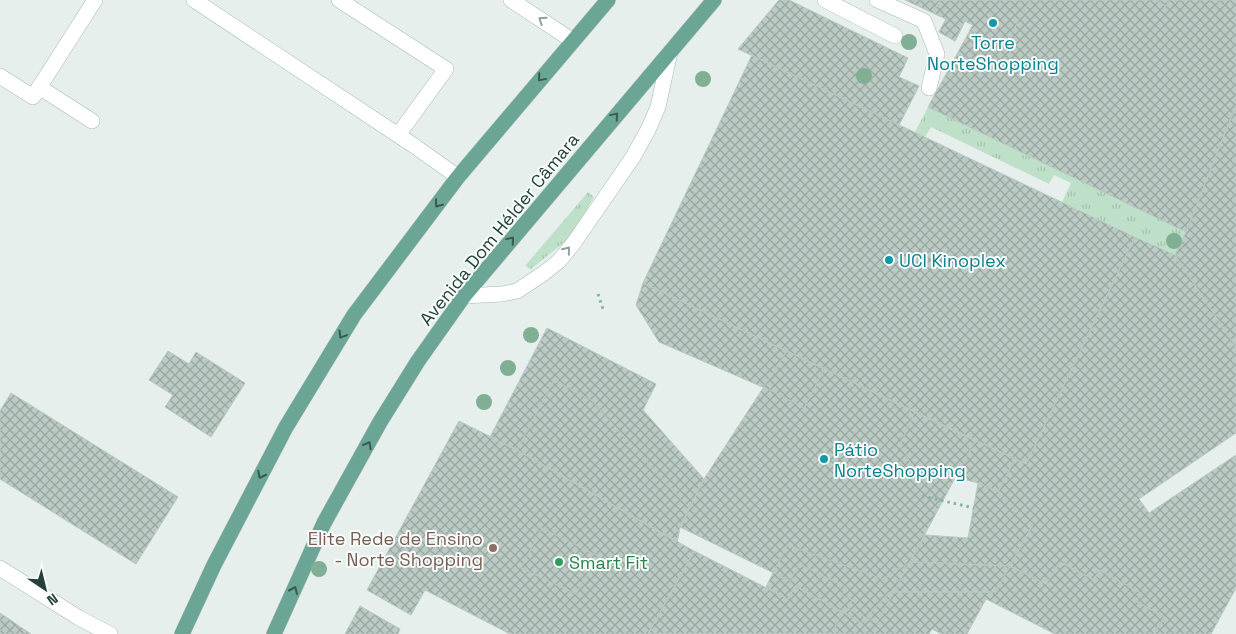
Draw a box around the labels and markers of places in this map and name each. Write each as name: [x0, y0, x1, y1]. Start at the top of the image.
marker: Torre NorteShopping: [987, 17, 999, 29]
place label: Torre NorteShopping: [927, 31, 1059, 75]
place label: UCI Kinoplex: [899, 249, 1006, 272]
marker: UCI Kinoplex: [883, 254, 895, 266]
place label: Pátio NorteShopping: [834, 438, 966, 482]
marker: Pátio NorteShopping: [818, 453, 830, 465]
place label: Elite Rede de Ensino - Norte Shopping: [308, 527, 483, 571]
marker: Elite Rede de Ensino - Norte Shopping: [487, 542, 499, 554]
place label: Smart Fit: [569, 551, 648, 574]
marker: Smart Fit: [553, 556, 565, 568]

